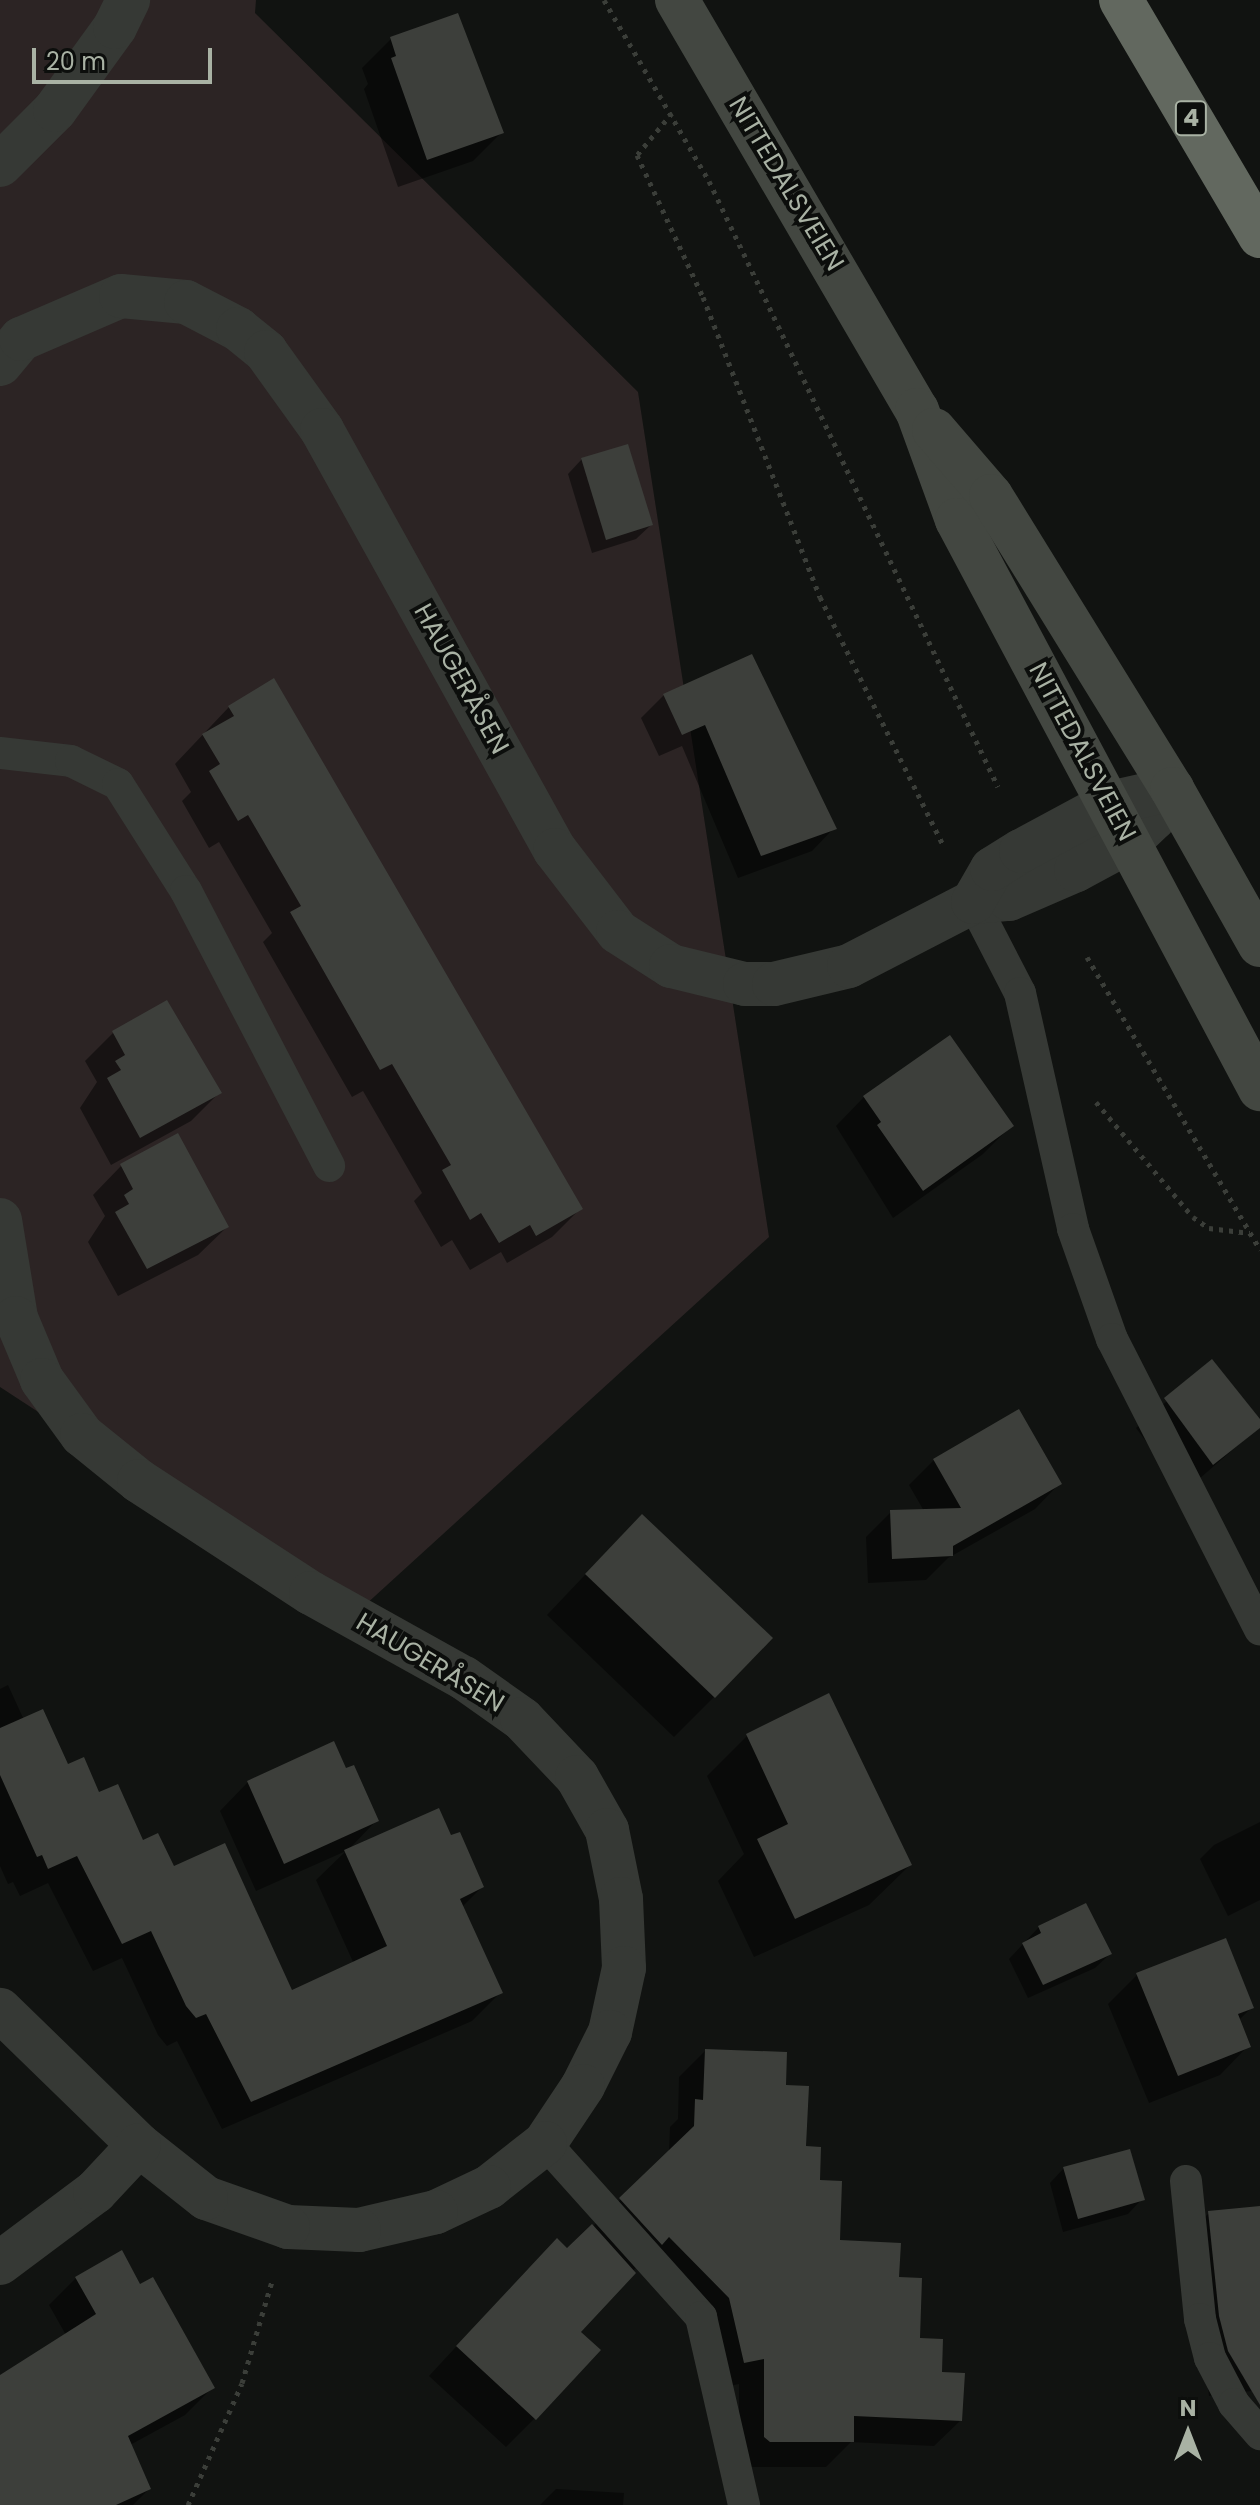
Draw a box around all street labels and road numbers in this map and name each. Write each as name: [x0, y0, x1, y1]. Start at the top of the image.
street label: NITTEDALSVEIEN: [722, 91, 850, 277]
road number: 4: [1173, 98, 1209, 138]
street label: HAUGERÅSEN: [407, 598, 515, 760]
street label: NITTEDALSVEIEN: [1022, 657, 1142, 847]
street label: HAUGERÅSEN: [350, 1607, 510, 1719]

